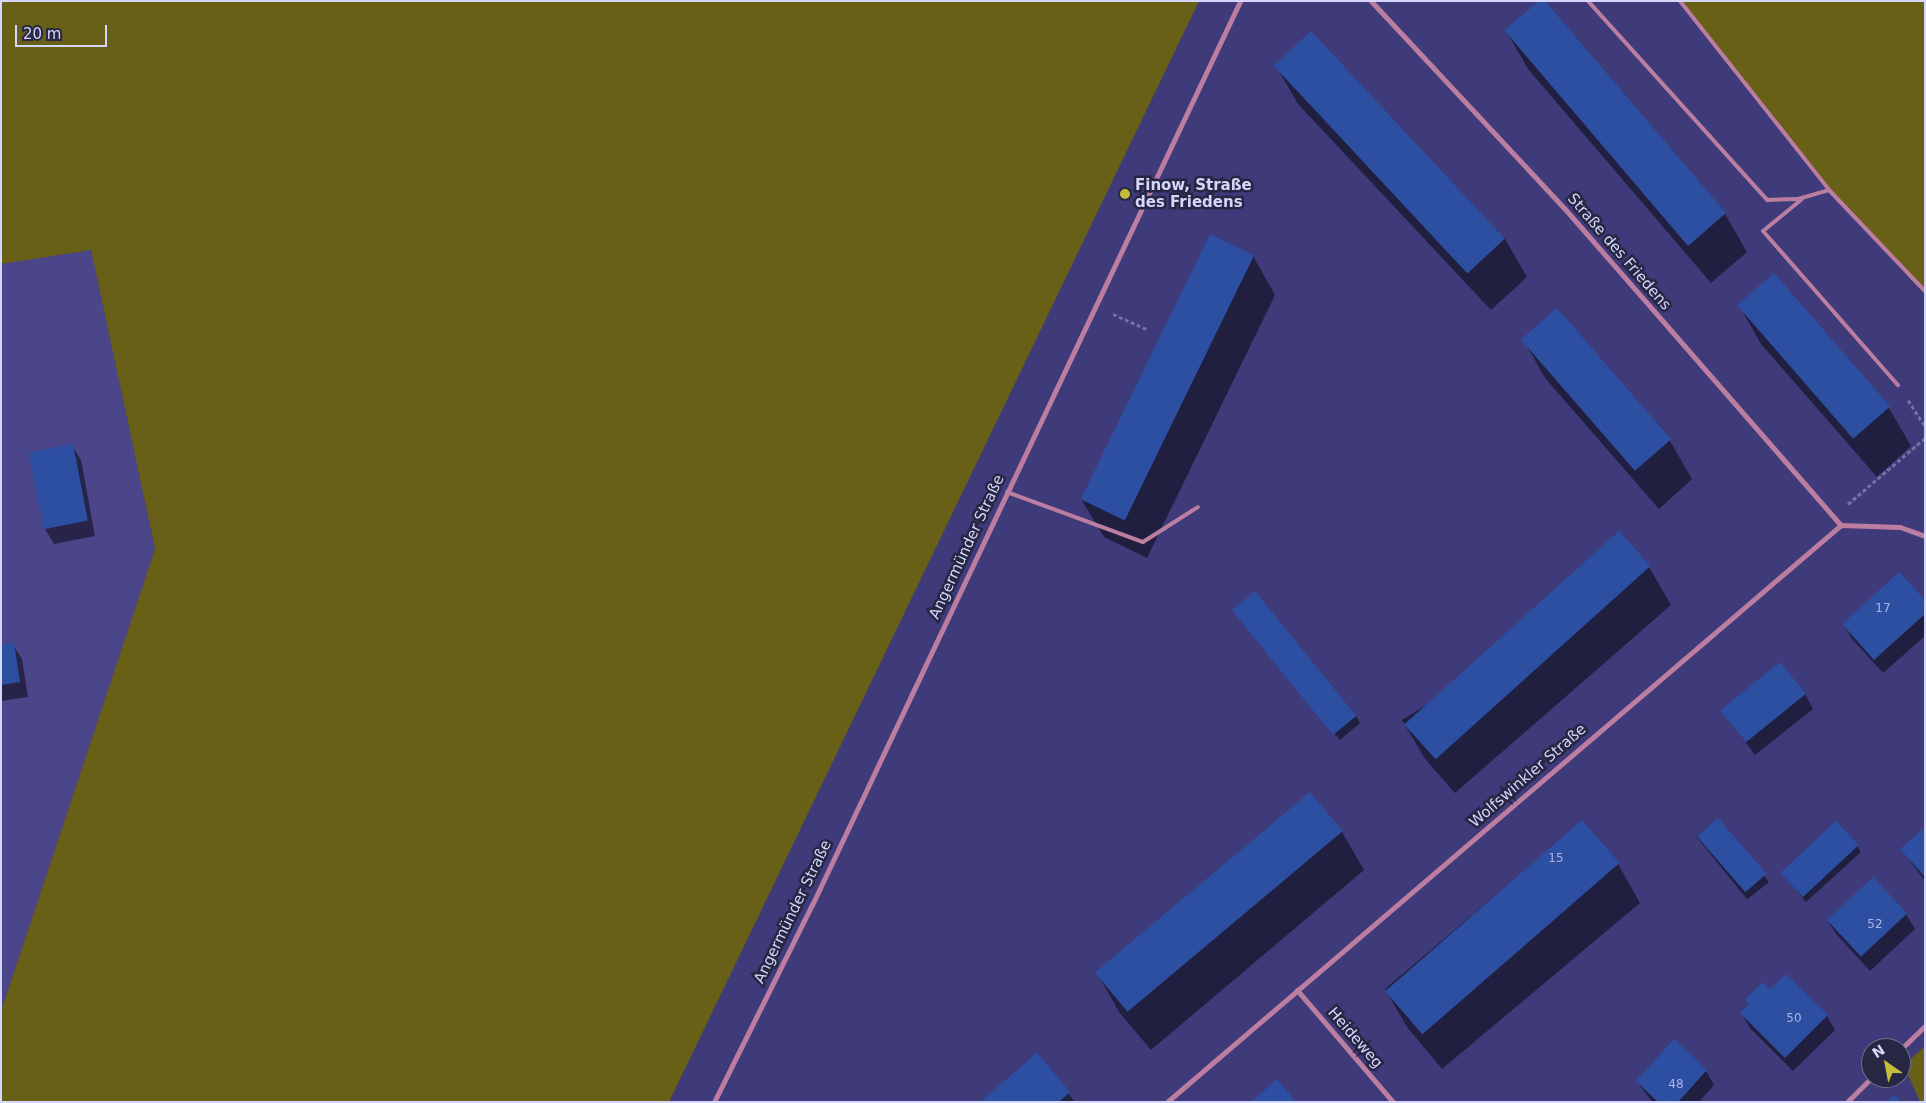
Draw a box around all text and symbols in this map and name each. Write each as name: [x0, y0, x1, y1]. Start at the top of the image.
scale bar: [18, 15, 110, 47]
text: 20 m: [23, 25, 61, 43]
place label: Finow, Straße des Friedens: [1135, 176, 1252, 211]
marker: Finow, Straße des Friedens: [1119, 188, 1131, 200]
street label: Straße des Friedens: [1563, 190, 1675, 314]
street label: Angermünder Straße: [926, 472, 1008, 622]
house number: 17: [1875, 602, 1891, 616]
street label: Wolfswinkler Straße: [1466, 720, 1590, 832]
street label: Angermünder Straße: [750, 837, 836, 987]
house number: 15: [1548, 852, 1564, 866]
house number: 52: [1867, 918, 1883, 932]
street label: Heideweg: [1324, 1004, 1386, 1072]
house number: 50: [1786, 1012, 1802, 1026]
north arrow: [1861, 1038, 1911, 1088]
text: N: [1869, 1041, 1888, 1061]
house number: 48: [1668, 1078, 1684, 1092]

